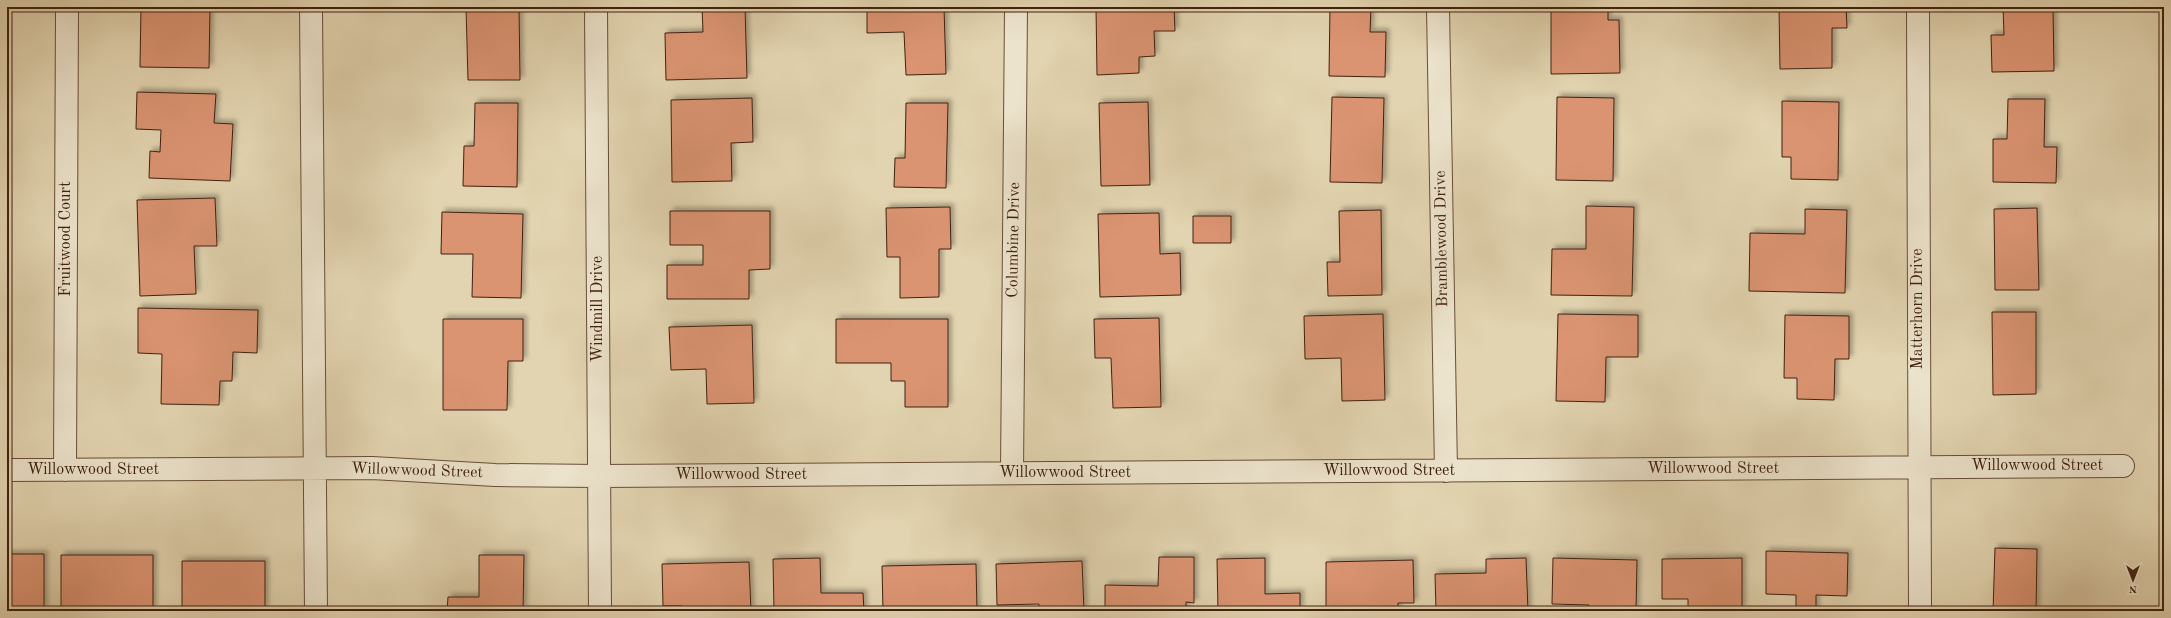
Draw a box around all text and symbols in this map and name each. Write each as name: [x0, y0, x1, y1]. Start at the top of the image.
street label: Bramblewood Drive: [1433, 170, 1451, 308]
street label: Fruitwood Court: [58, 181, 74, 297]
street label: Columbine Drive: [1005, 182, 1023, 298]
street label: Matterhorn Drive: [1910, 248, 1926, 370]
street label: Windmill Drive: [590, 256, 606, 362]
street label: Willowwood Street: [1971, 458, 2103, 474]
street label: Willowwood Street: [351, 461, 484, 481]
street label: Willowwood Street: [1647, 461, 1779, 477]
street label: Willowwood Street: [27, 462, 159, 478]
street label: Willowwood Street: [1323, 463, 1455, 479]
street label: Willowwood Street: [999, 465, 1131, 481]
street label: Willowwood Street: [675, 467, 807, 483]
north arrow: [2113, 560, 2153, 600]
text: N: [2128, 583, 2137, 594]

